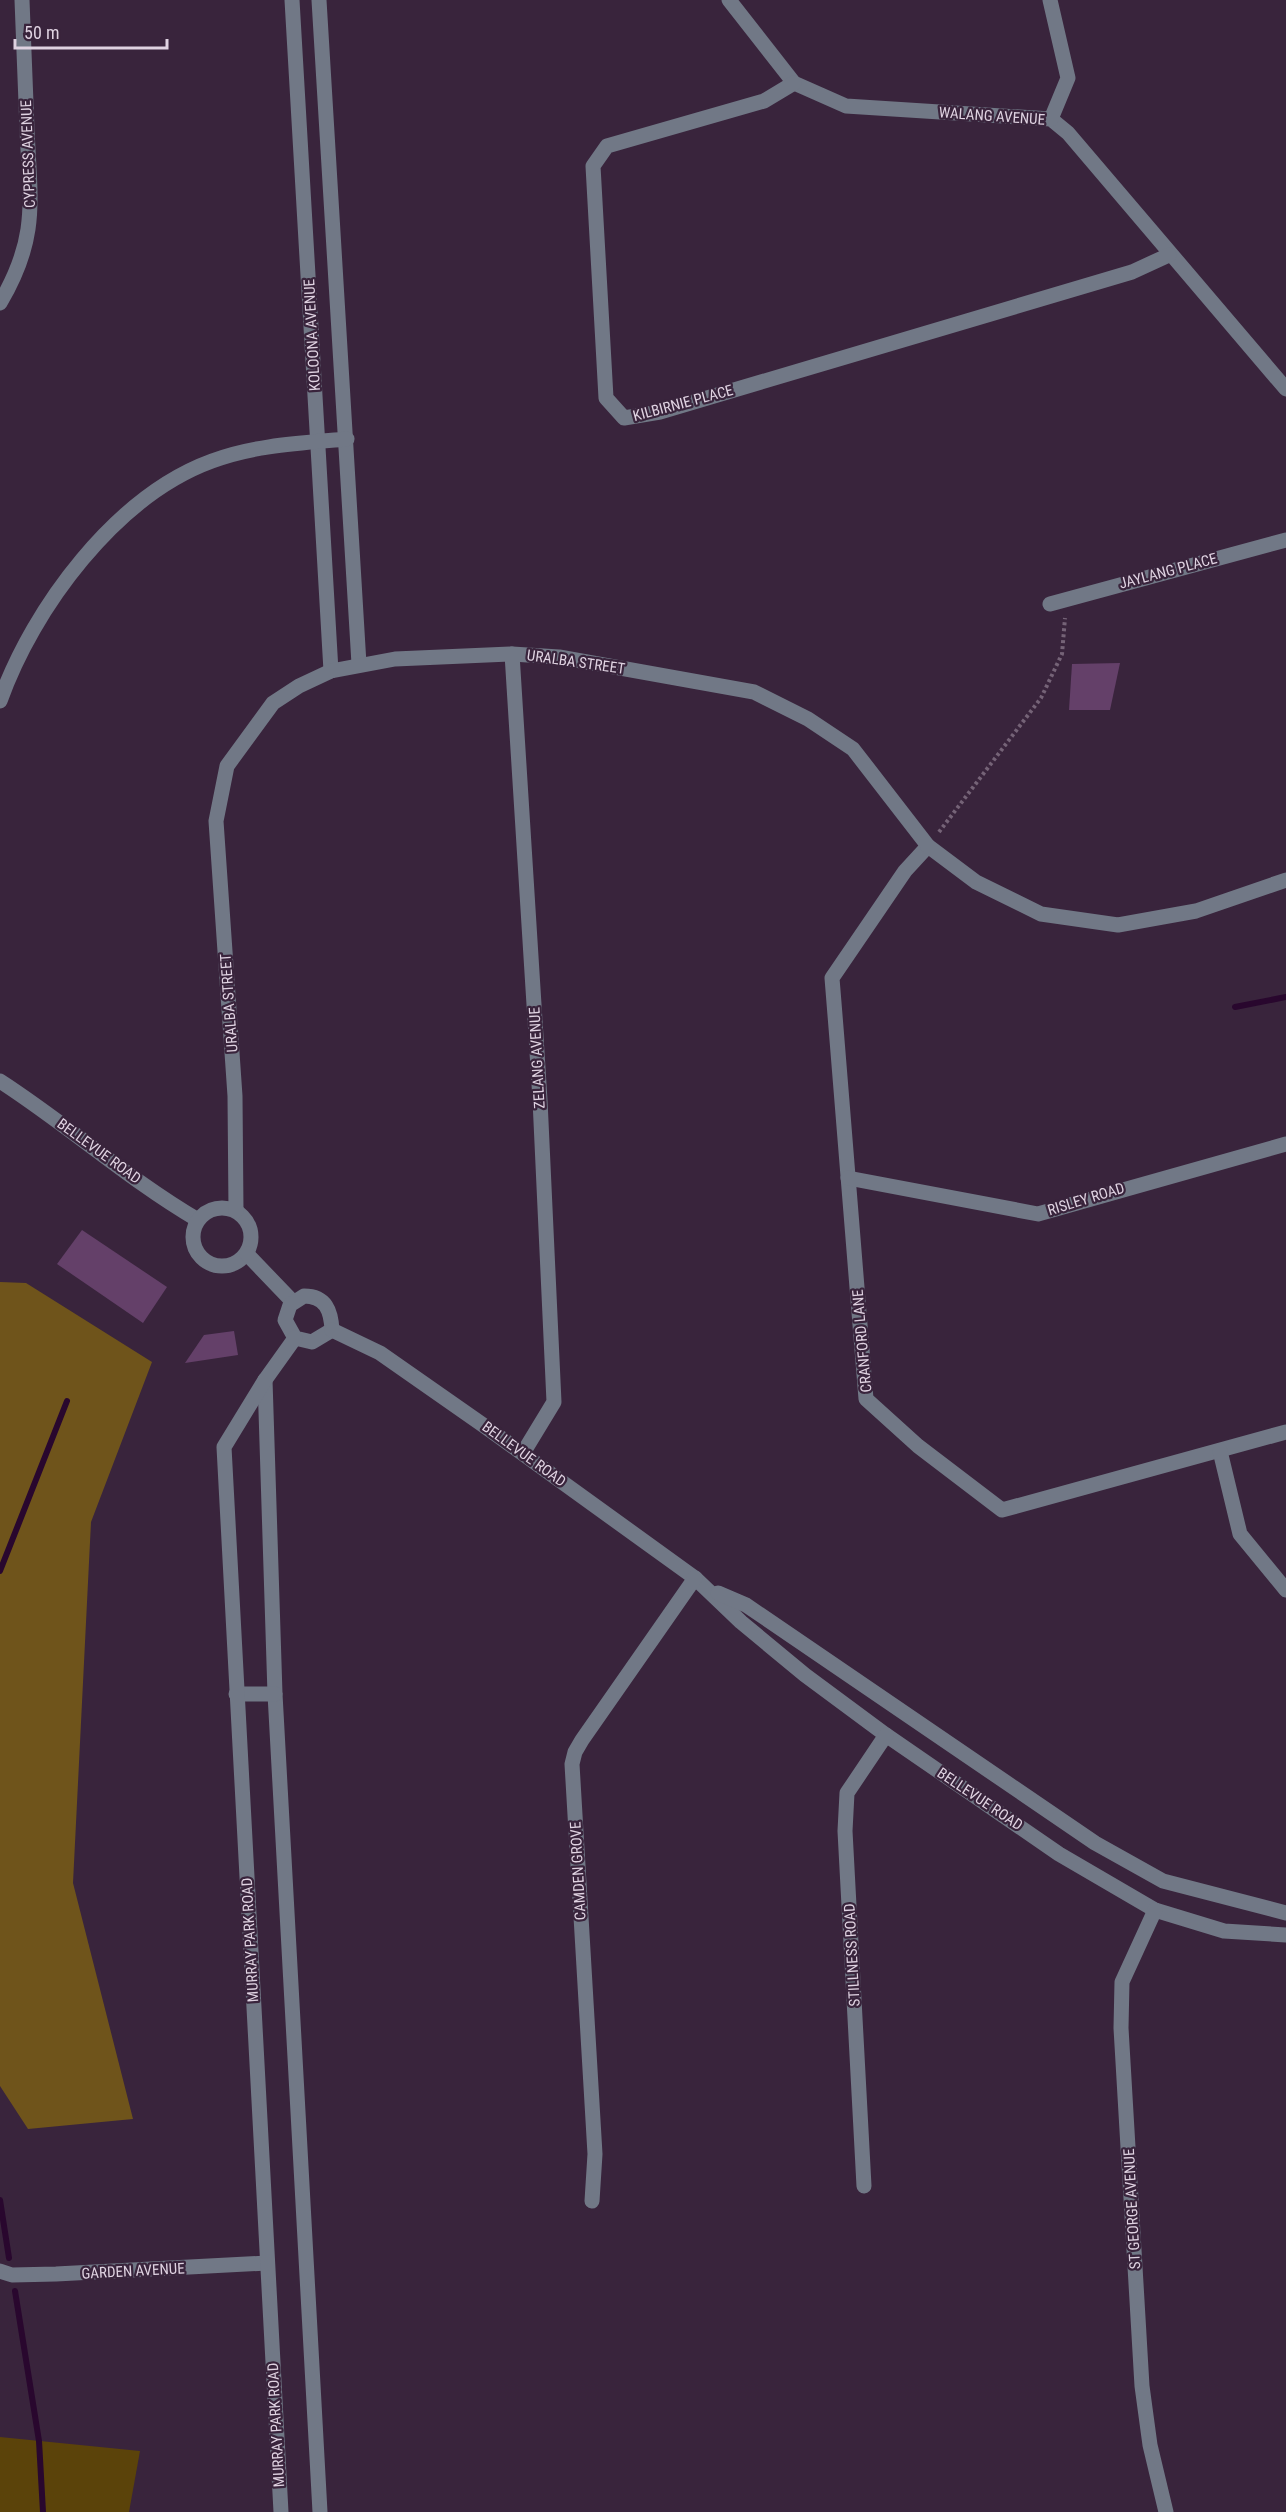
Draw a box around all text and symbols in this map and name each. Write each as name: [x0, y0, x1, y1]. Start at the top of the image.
scale bar: [15, 12, 166, 50]
text: 50 m: [24, 22, 59, 43]
street label: CYPRESS AVENUE: [17, 100, 39, 208]
street label: WALANG AVENUE: [938, 103, 1046, 129]
street label: KOLOONA AVENUE: [300, 278, 324, 392]
street label: KILBIRNIE PLACE: [631, 381, 735, 425]
street label: JAYLANG PLACE: [1117, 549, 1219, 593]
street label: URALBA STREET: [526, 646, 626, 678]
street label: URALBA STREET: [217, 953, 241, 1053]
street label: ZELANG AVENUE: [525, 1007, 549, 1109]
street label: BELLEVUE ROAD: [54, 1115, 144, 1187]
street label: RISLEY ROAD: [1045, 1179, 1127, 1219]
street label: CRANFORD LANE: [849, 1289, 875, 1393]
street label: BELLEVUE ROAD: [479, 1418, 569, 1490]
street label: BELLEVUE ROAD: [934, 1764, 1026, 1834]
street label: CAMDEN GROVE: [566, 1821, 590, 1921]
street label: MURRAY PARK ROAD: [238, 1877, 262, 2003]
street label: STILLNESS ROAD: [840, 1903, 864, 2007]
street label: ST GEORGE AVENUE: [1120, 2148, 1144, 2270]
street label: GARDEN AVENUE: [81, 2259, 185, 2283]
street label: MURRAY PARK ROAD: [264, 2362, 288, 2488]

